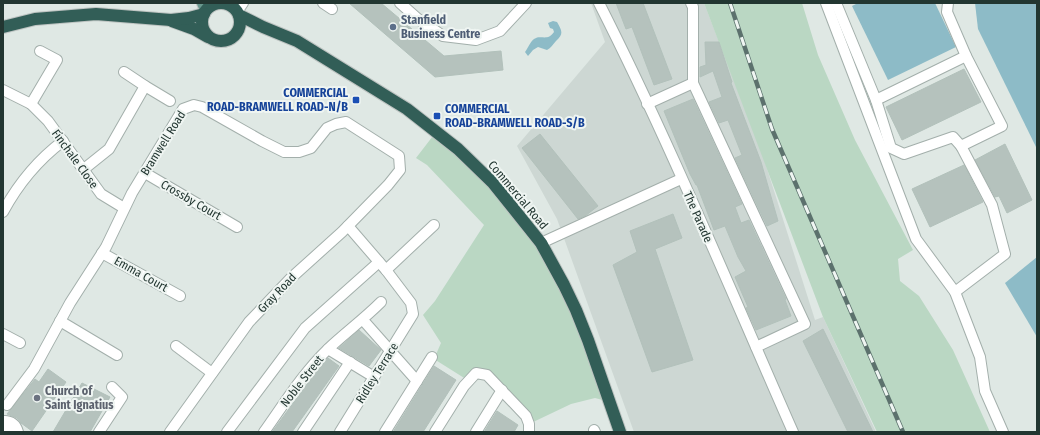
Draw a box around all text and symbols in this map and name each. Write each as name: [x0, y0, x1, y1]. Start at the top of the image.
place label: Stanfield Business Centre: [401, 13, 480, 41]
marker: Stanfield Business Centre: [388, 22, 398, 32]
place label: COMMERCIAL ROAD-BRAMWELL ROAD-N/B: [207, 86, 348, 114]
marker: COMMERCIAL ROAD-BRAMWELL ROAD-N/B: [351, 95, 361, 105]
place label: COMMERCIAL ROAD-BRAMWELL ROAD-S/B: [445, 102, 585, 130]
street label: Bramwell Road: [138, 108, 188, 178]
marker: COMMERCIAL ROAD-BRAMWELL ROAD-S/B: [432, 111, 442, 121]
street label: Finchale Close: [49, 127, 101, 191]
street label: Commercial Road: [485, 158, 551, 232]
street label: Crossby Court: [158, 177, 224, 223]
street label: The Parade: [681, 189, 715, 245]
street label: Emma Court: [112, 254, 170, 295]
street label: Gray Road: [255, 270, 299, 316]
street label: Ridley Terrace: [353, 340, 401, 406]
street label: Noble Street: [278, 352, 326, 409]
place label: Church of Saint Ignatius: [45, 384, 114, 412]
marker: Church of Saint Ignatius: [32, 393, 42, 403]

